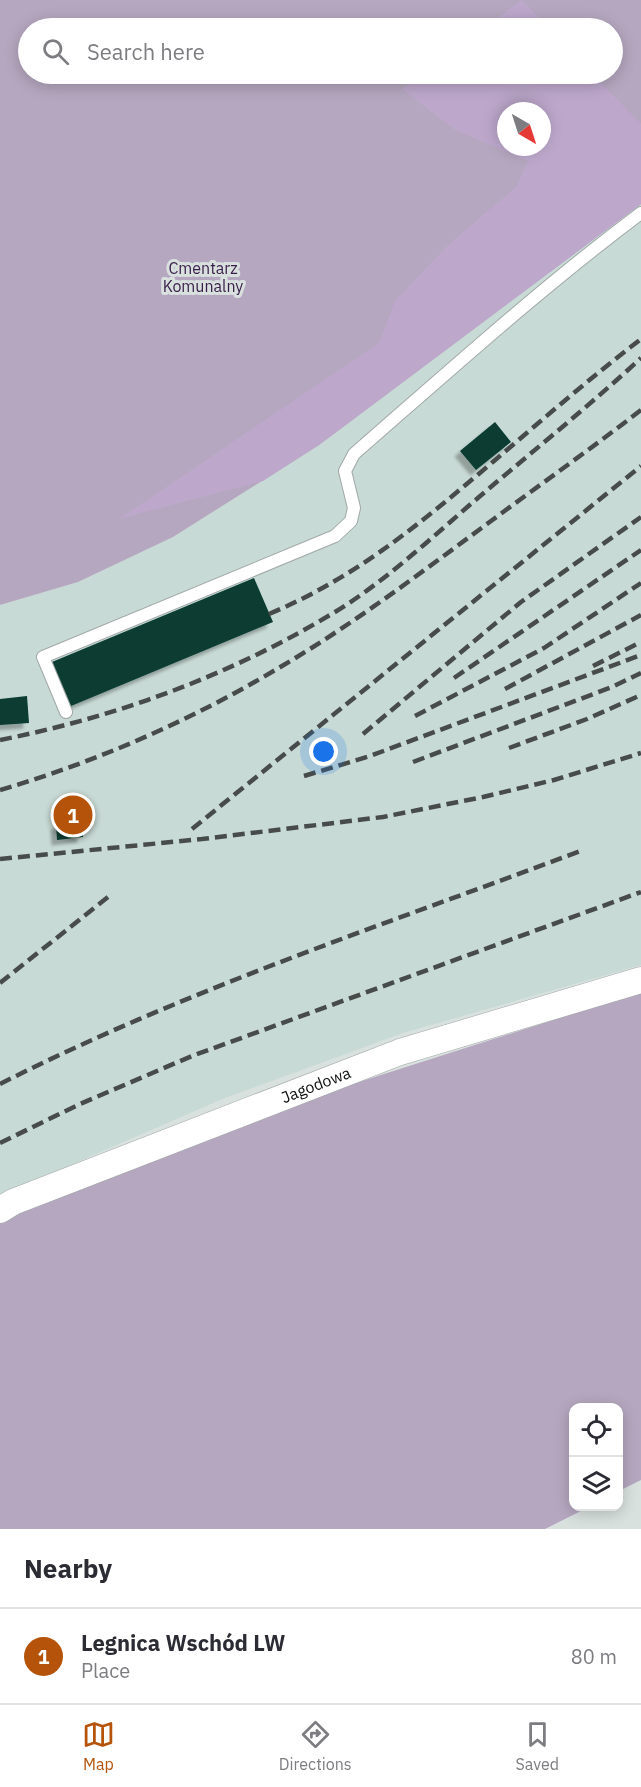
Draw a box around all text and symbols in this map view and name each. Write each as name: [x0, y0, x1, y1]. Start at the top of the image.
search box: [18, 18, 623, 84]
icon: search: [39, 35, 72, 68]
text: Search here: [87, 37, 205, 66]
north arrow: [497, 102, 551, 156]
park label: Cmentarz Komunalny: [163, 258, 243, 296]
your location: [309, 737, 338, 766]
pin: 1: [54, 792, 92, 838]
street label: Jagodowa: [278, 1062, 354, 1107]
map controls: [569, 1403, 623, 1511]
button: locate: [569, 1403, 623, 1457]
button: layers: [569, 1457, 623, 1511]
text: Nearby: [24, 1551, 112, 1585]
text: Legnica Wschód LW: [81, 1628, 285, 1657]
text: 1: [38, 1643, 50, 1670]
text: 80 m: [571, 1643, 617, 1670]
text: Place: [81, 1657, 130, 1684]
tab: Map: [82, 1718, 115, 1774]
tab: Directions: [279, 1718, 352, 1774]
tab: Saved: [516, 1718, 559, 1774]

